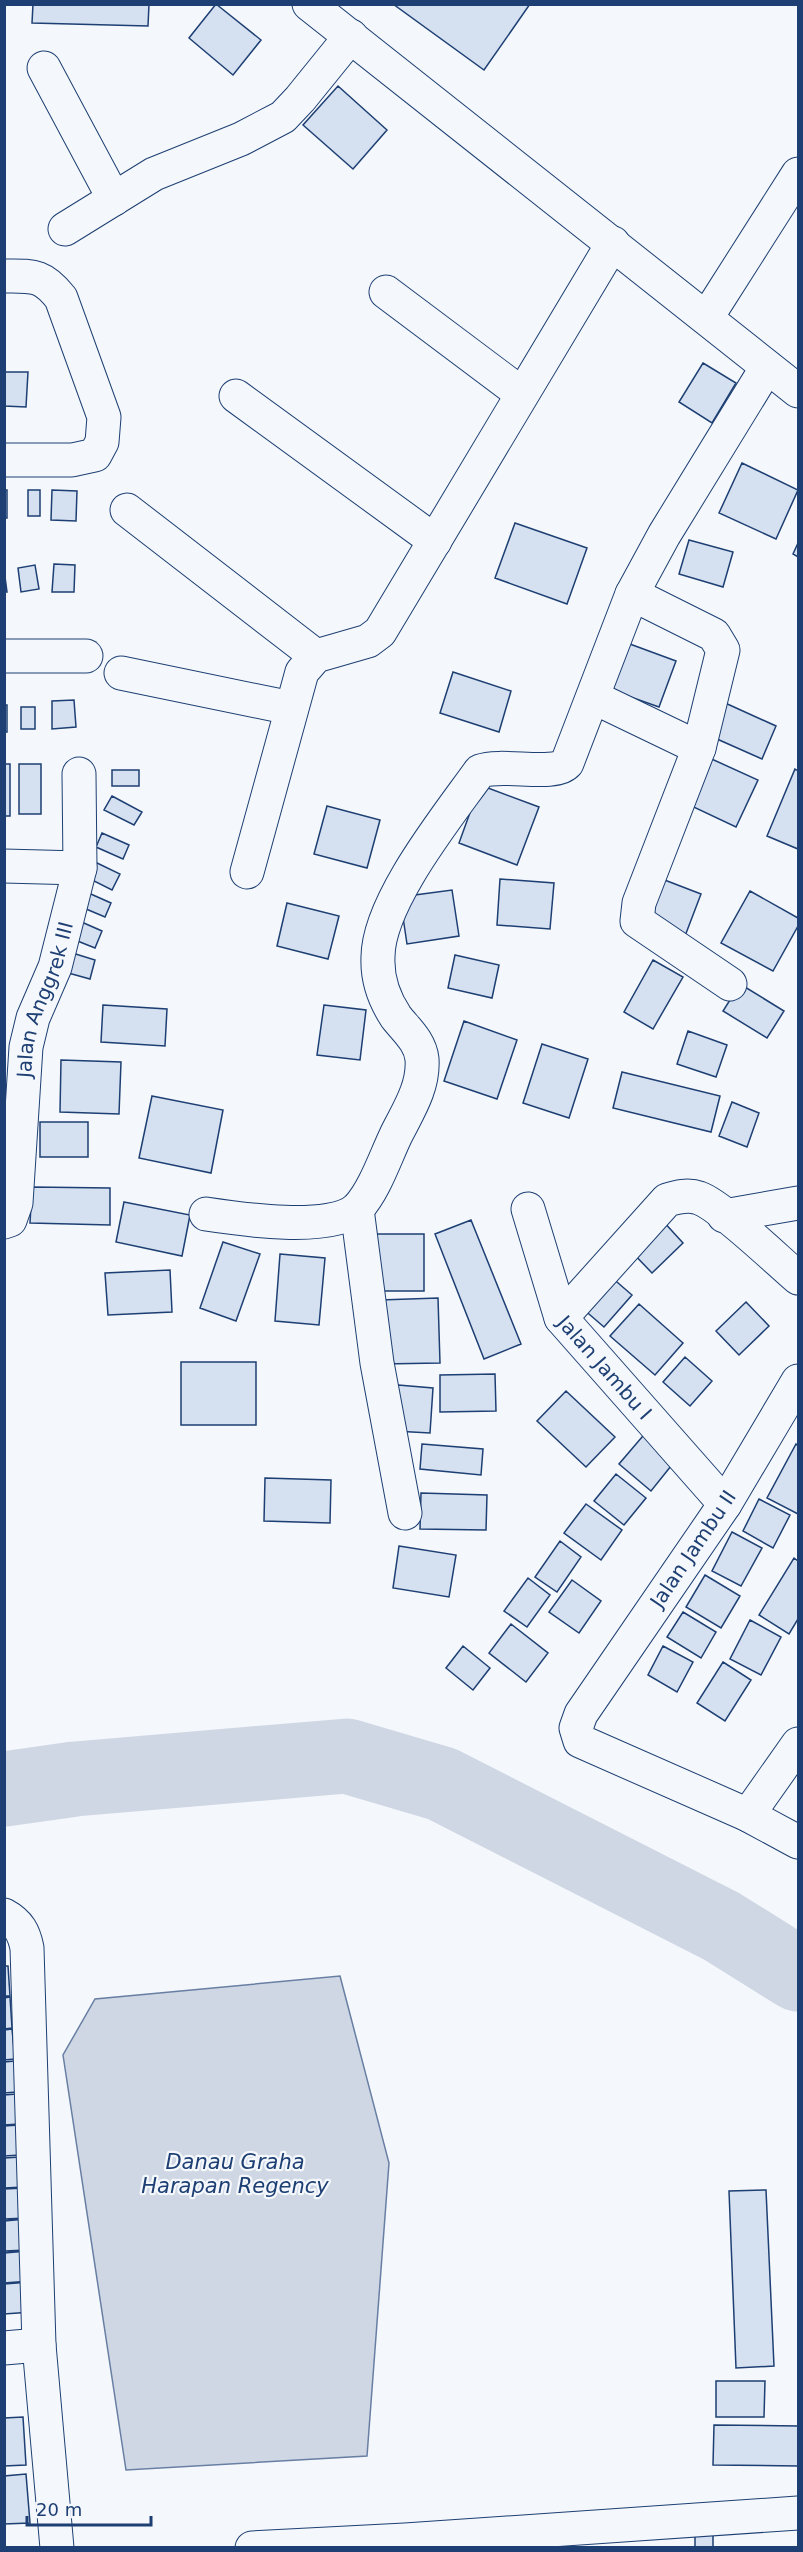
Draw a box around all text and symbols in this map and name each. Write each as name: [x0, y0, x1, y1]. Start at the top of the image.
street label: Jalan Anggrek III: [12, 919, 78, 1081]
street label: Jalan Jambu I: [551, 1309, 657, 1424]
street label: Jalan Jambu II: [644, 1486, 741, 1614]
water label: Danau Graha Harapan Regency: [141, 2150, 329, 2198]
scale bar: [27, 2489, 152, 2527]
text: 20 m: [36, 2499, 82, 2520]

